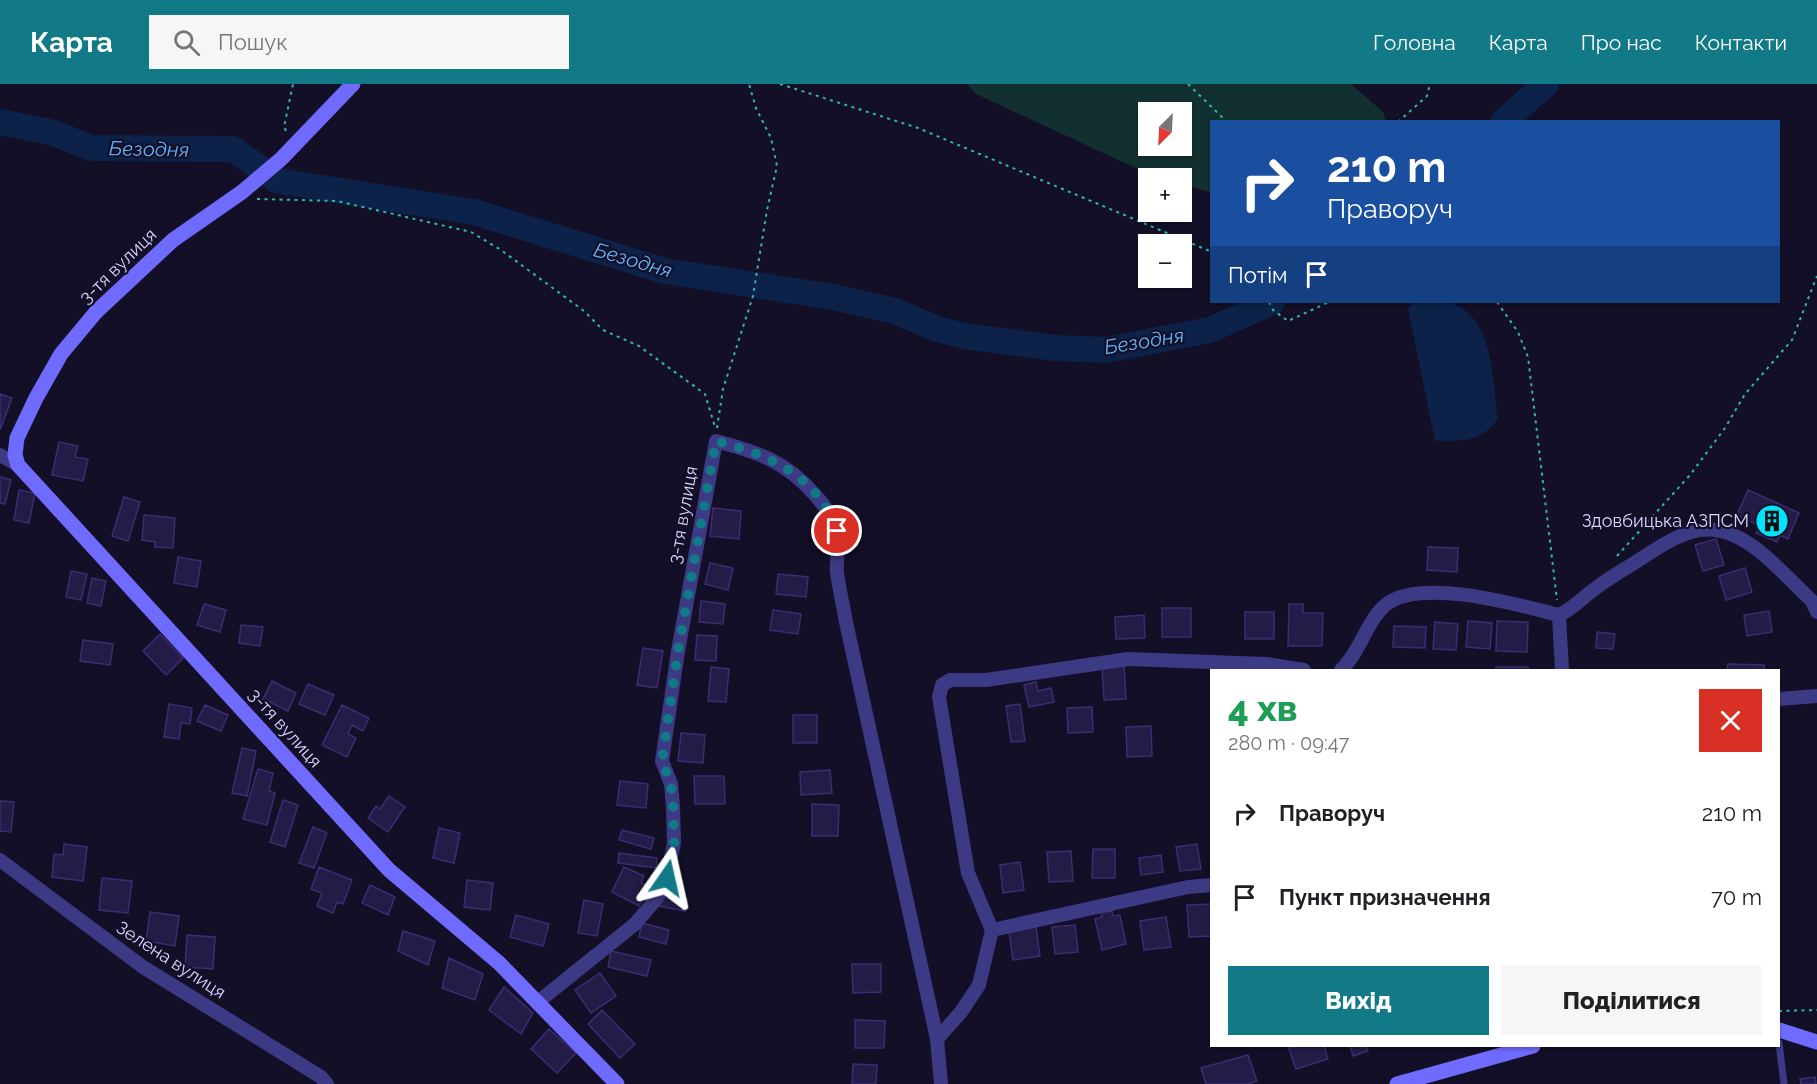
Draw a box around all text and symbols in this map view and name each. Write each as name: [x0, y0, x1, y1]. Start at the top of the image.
search box: [149, 15, 569, 69]
text: Карта: [30, 26, 113, 59]
icon: search: [170, 26, 203, 59]
text: Пошук: [218, 29, 288, 55]
text: Головна: [1373, 30, 1456, 55]
text: Карта: [1489, 30, 1548, 55]
text: Про нас: [1581, 30, 1662, 55]
text: Контакти: [1695, 30, 1787, 55]
north arrow: [1138, 102, 1192, 156]
map controls: [1138, 102, 1192, 288]
water label: Безодня: [109, 136, 190, 162]
text: 210 m: [1327, 143, 1446, 192]
icon: right: [1228, 144, 1306, 222]
button: +: [1138, 168, 1192, 222]
text: Праворуч: [1327, 193, 1453, 224]
street label: 3-тя вулиця: [75, 224, 161, 308]
button: −: [1138, 234, 1192, 288]
water label: Безодня: [591, 237, 675, 283]
icon: arrive: [1300, 258, 1333, 291]
text: Потім: [1228, 262, 1288, 288]
water label: Безодня: [1102, 323, 1186, 359]
street label: 3-тя вулиця: [664, 464, 701, 565]
building icon: Здовбицька АЗПСМ: [1754, 503, 1790, 539]
pin: [811, 505, 862, 556]
place label: Здовбицька АЗПСМ: [1582, 510, 1749, 531]
icon: arrive: [820, 514, 853, 547]
street label: 3-тя вулиця: [244, 684, 326, 771]
text: 4 хв: [1228, 687, 1298, 729]
button: close: [1699, 689, 1762, 752]
text: 280 m · 09:47: [1228, 731, 1349, 755]
icon: right: [1228, 797, 1261, 830]
text: Праворуч: [1279, 800, 1385, 826]
text: 210 m: [1702, 800, 1762, 826]
position arrow: [635, 846, 699, 910]
icon: arrive: [1228, 881, 1261, 914]
text: Пункт призначення: [1279, 884, 1491, 910]
text: 70 m: [1711, 884, 1762, 910]
street label: Зелена вулиця: [113, 916, 230, 1003]
button: Вихід: [1228, 966, 1489, 1035]
button: Поділитися: [1501, 966, 1762, 1035]

